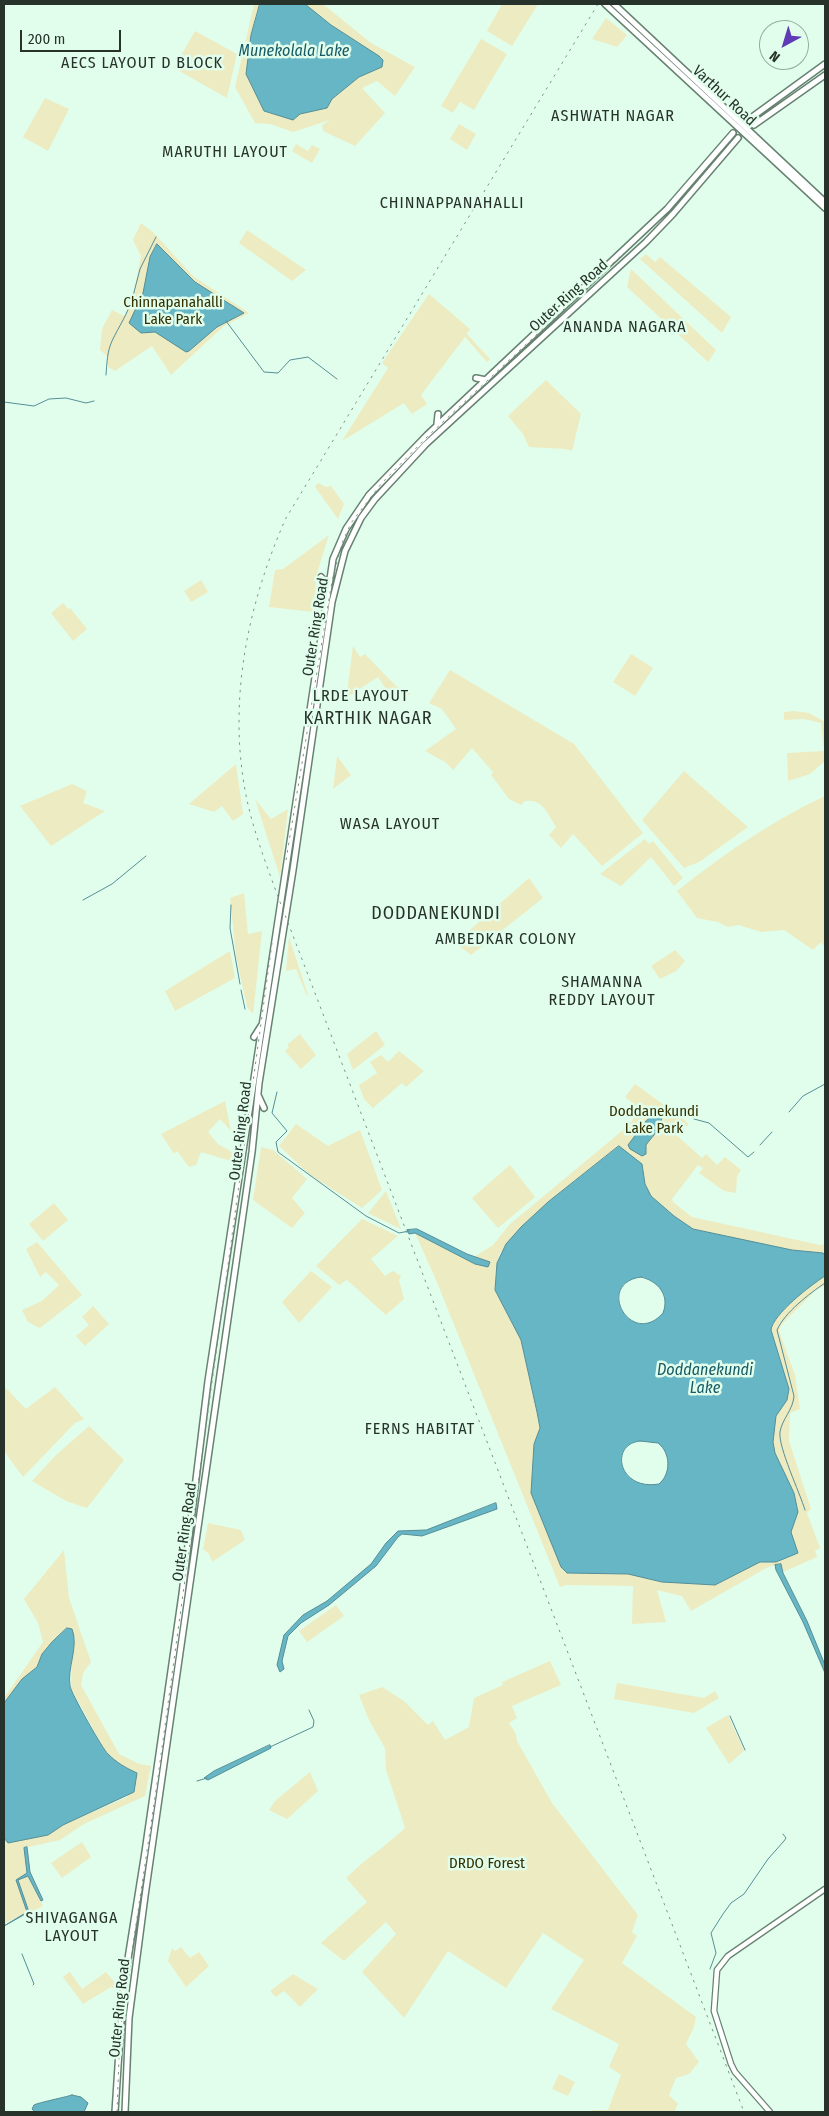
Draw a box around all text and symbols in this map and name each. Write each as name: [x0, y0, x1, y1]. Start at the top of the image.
scale bar: [22, 20, 124, 52]
north arrow: [759, 20, 809, 70]
text: 200 m: [28, 30, 65, 48]
water label: Munekolala Lake: [239, 42, 349, 62]
text: N: [766, 47, 783, 66]
district label: AECS LAYOUT D BLOCK: [59, 54, 225, 74]
street label: Varthur Road: [689, 62, 759, 130]
district label: ASHWATH NAGAR: [549, 107, 677, 127]
district label: MARUTHI LAYOUT: [160, 143, 290, 163]
district label: CHINNAPPANAHALLI: [378, 194, 526, 214]
street label: Outer Ring Road: [526, 256, 612, 336]
park label: Chinnapanahalli Lake Park: [123, 294, 223, 329]
district label: ANANDA NAGARA: [562, 318, 688, 338]
street label: Outer Ring Road: [299, 576, 333, 678]
district label: LRDE LAYOUT: [311, 687, 411, 707]
district label: KARTHIK NAGAR: [302, 708, 434, 730]
district label: WASA LAYOUT: [338, 815, 442, 835]
district label: DODDANEKUNDI: [370, 903, 502, 925]
district label: AMBEDKAR COLONY: [433, 930, 579, 950]
district label: SHAMANNA REDDY LAYOUT: [547, 973, 657, 1011]
street label: Outer Ring Road: [226, 1080, 256, 1182]
park label: Doddanekundi Lake Park: [609, 1103, 699, 1138]
water label: Doddanekundi Lake: [657, 1361, 753, 1399]
district label: FERNS HABITAT: [363, 1420, 477, 1440]
street label: Outer Ring Road: [169, 1481, 201, 1583]
park label: DRDO Forest: [449, 1855, 525, 1873]
district label: SHIVAGANGA LAYOUT: [24, 1909, 120, 1947]
street label: Outer Ring Road: [106, 1958, 134, 2058]

